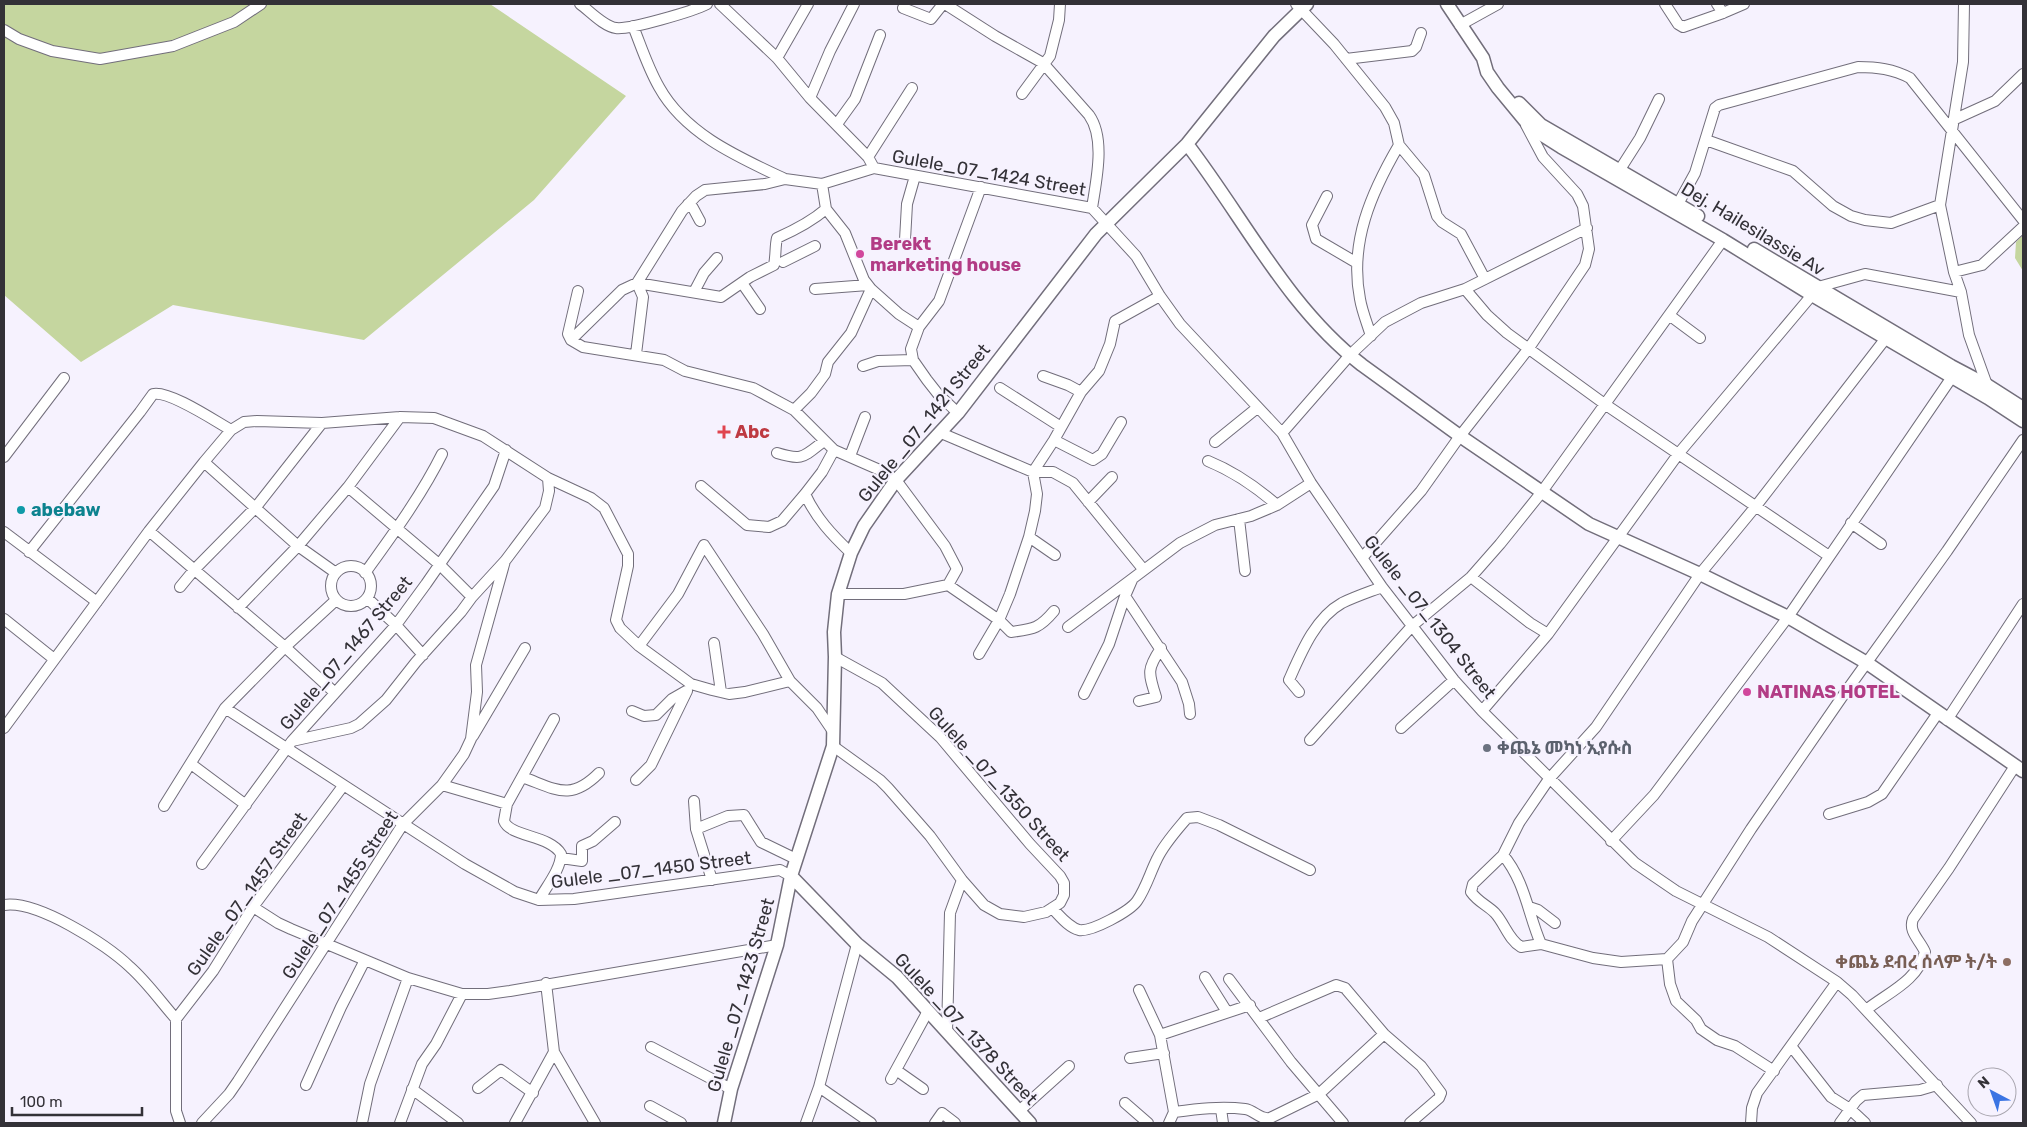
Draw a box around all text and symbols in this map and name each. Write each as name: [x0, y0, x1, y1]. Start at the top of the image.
street label: Gulele_07_1424 Street: [890, 145, 1088, 201]
street label: Dej. Hailesilassie Av: [1677, 177, 1829, 281]
place label: Berekt marketing house: [870, 233, 1022, 276]
marker: Berekt marketing house: [854, 248, 866, 260]
street label: Gulele _07_1421 Street: [853, 339, 995, 507]
place label: Abc: [735, 421, 770, 443]
marker: Abc: [717, 425, 731, 439]
place label: abebaw: [31, 499, 101, 521]
marker: abebaw: [15, 504, 27, 516]
street label: Gulele _07_1304 Street: [1359, 531, 1501, 703]
street label: Gulele_07_1467 Street: [275, 571, 417, 735]
place label: NATINAS HOTEL: [1757, 681, 1900, 703]
marker: NATINAS HOTEL: [1741, 686, 1753, 698]
street label: Gulele _07_1350 Street: [924, 702, 1074, 866]
place label: ቀጨኔ መካነ ኢየሱስ: [1497, 737, 1633, 759]
marker: ቀጨኔ መካነ ኢየሱስ: [1481, 742, 1493, 754]
street label: Gulele_07_1455 Street: [277, 807, 403, 983]
street label: Gulele_07_1457 Street: [182, 808, 312, 980]
street label: Gulele _07_1450 Street: [550, 847, 752, 893]
street label: Gulele _07_1423 Street: [703, 895, 779, 1095]
street label: Gulele _07_1378 Street: [890, 948, 1042, 1110]
place label: ቀጨኔ ደብረ ሰላም ት/ት: [1835, 951, 1997, 973]
marker: ቀጨኔ ደብረ ሰላም ት/ት: [2001, 956, 2013, 968]
north arrow: [1967, 1067, 2017, 1117]
text: N: [1974, 1073, 1993, 1092]
scale bar: [12, 1084, 142, 1116]
text: 100 m: [20, 1093, 62, 1111]

